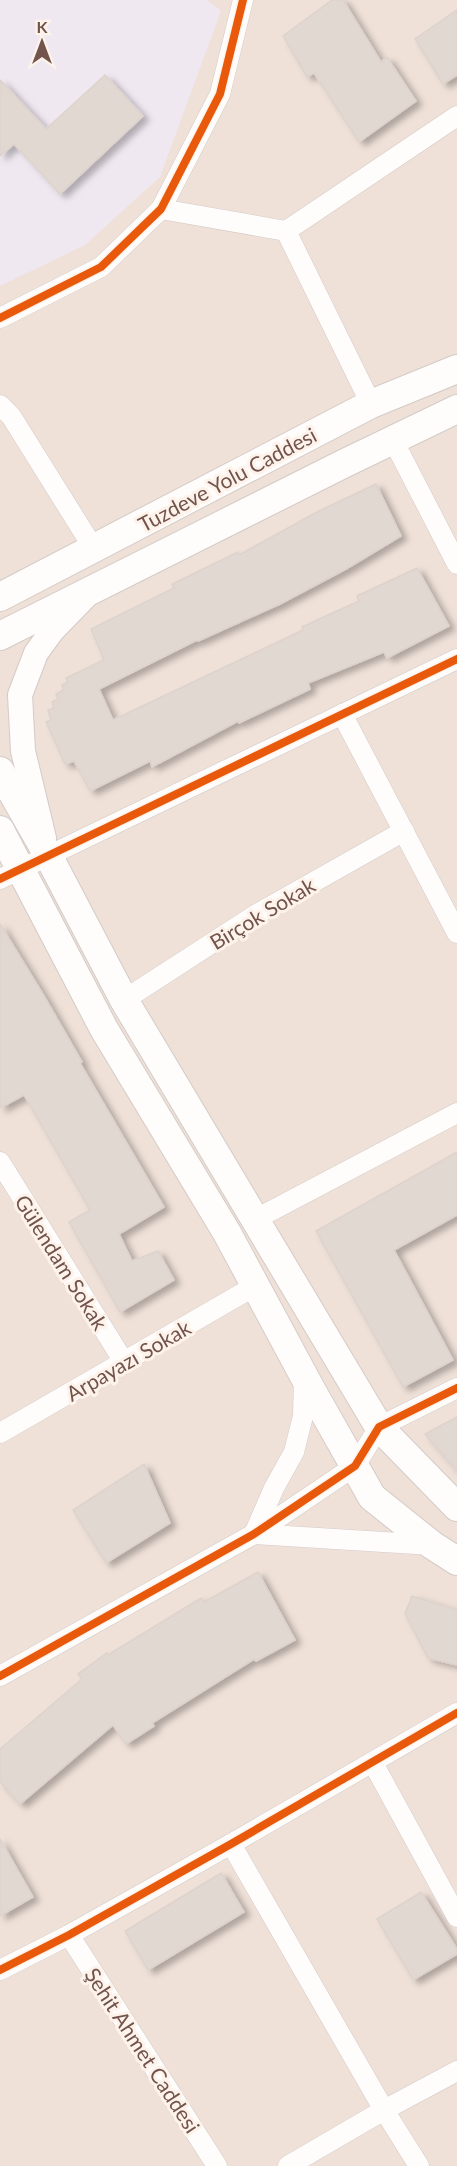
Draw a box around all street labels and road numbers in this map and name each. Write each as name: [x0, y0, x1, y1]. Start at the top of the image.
street label: Tuzdeve Yolu Caddesi: [134, 421, 320, 537]
street label: Birçok Sokak: [205, 872, 319, 954]
street label: Gülendam Sokak: [10, 1190, 114, 1334]
street label: Arpayazı Sokak: [61, 1314, 195, 1406]
street label: Şehit Ahmet Caddesi: [80, 1963, 206, 2137]

